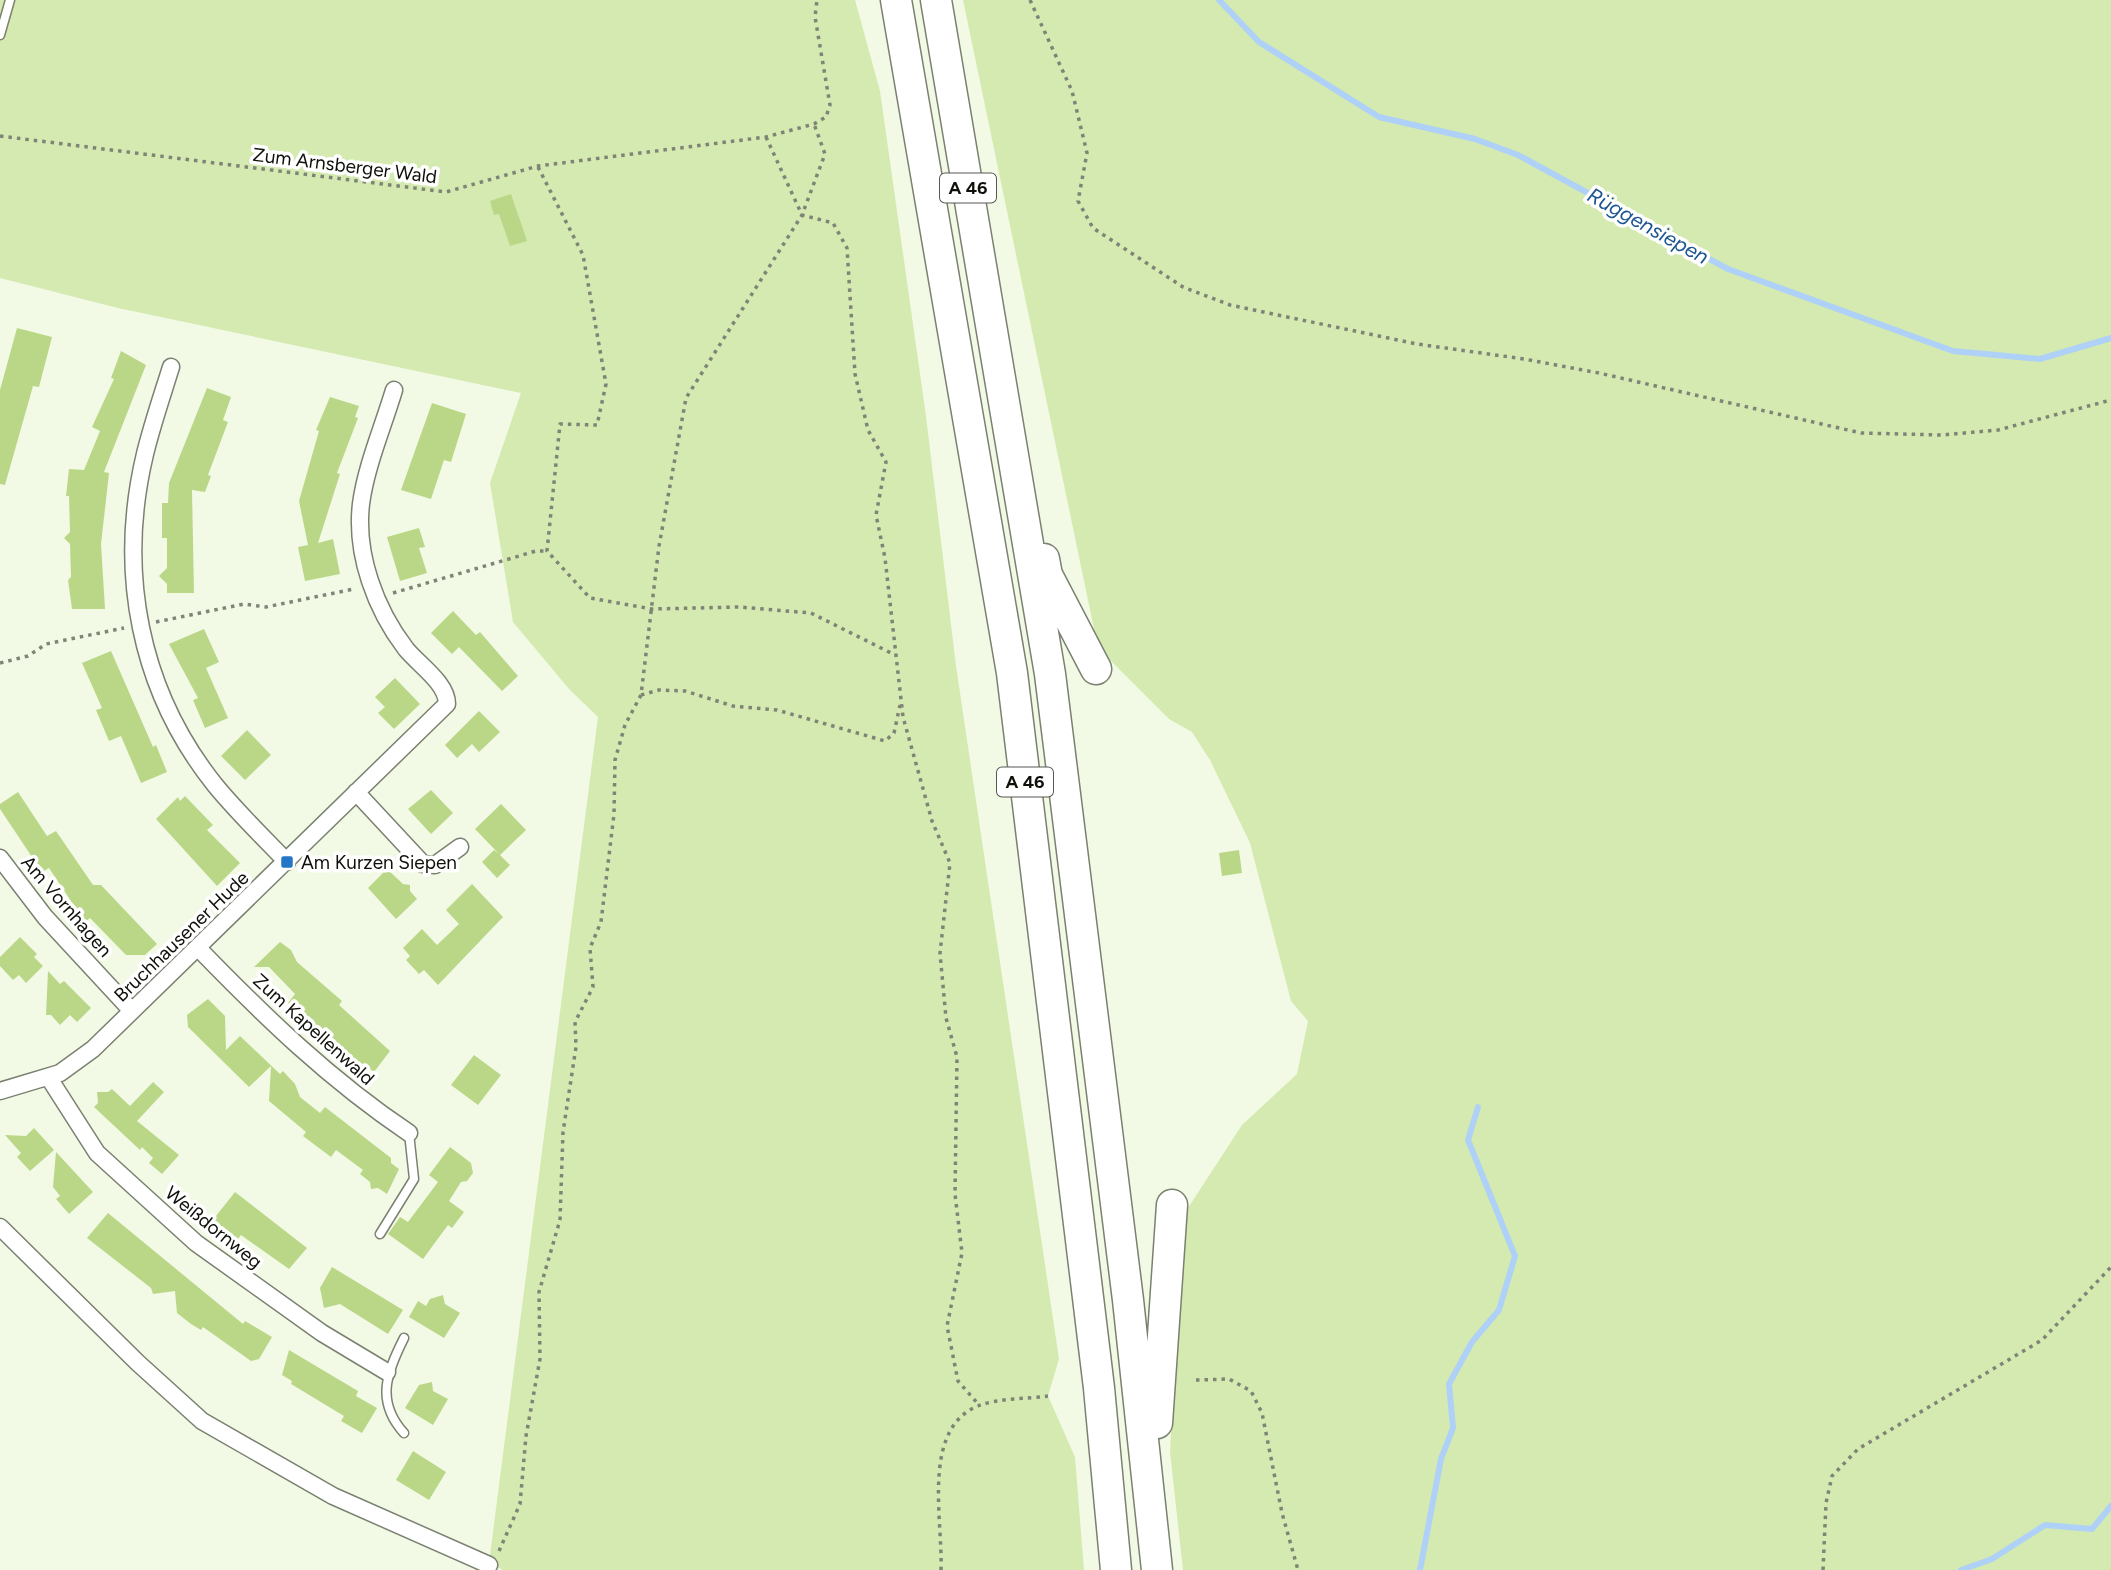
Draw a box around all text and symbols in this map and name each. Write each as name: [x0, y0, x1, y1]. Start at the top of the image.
street label: Zum Arnsberger Wald: [252, 143, 438, 188]
road number: A 46: [940, 174, 996, 202]
water label: Rüggensiepen: [1583, 182, 1713, 269]
road number: A 46: [997, 768, 1053, 796]
street label: Am Vornhagen: [16, 851, 117, 962]
place label: Am Kurzen Siepen: [301, 851, 457, 874]
marker: Am Kurzen Siepen: [279, 854, 295, 870]
street label: Bruchhausener Hude: [109, 866, 253, 1006]
street label: Zum Kapellenwald: [248, 969, 379, 1090]
street label: Weißdornweg: [161, 1181, 267, 1274]

